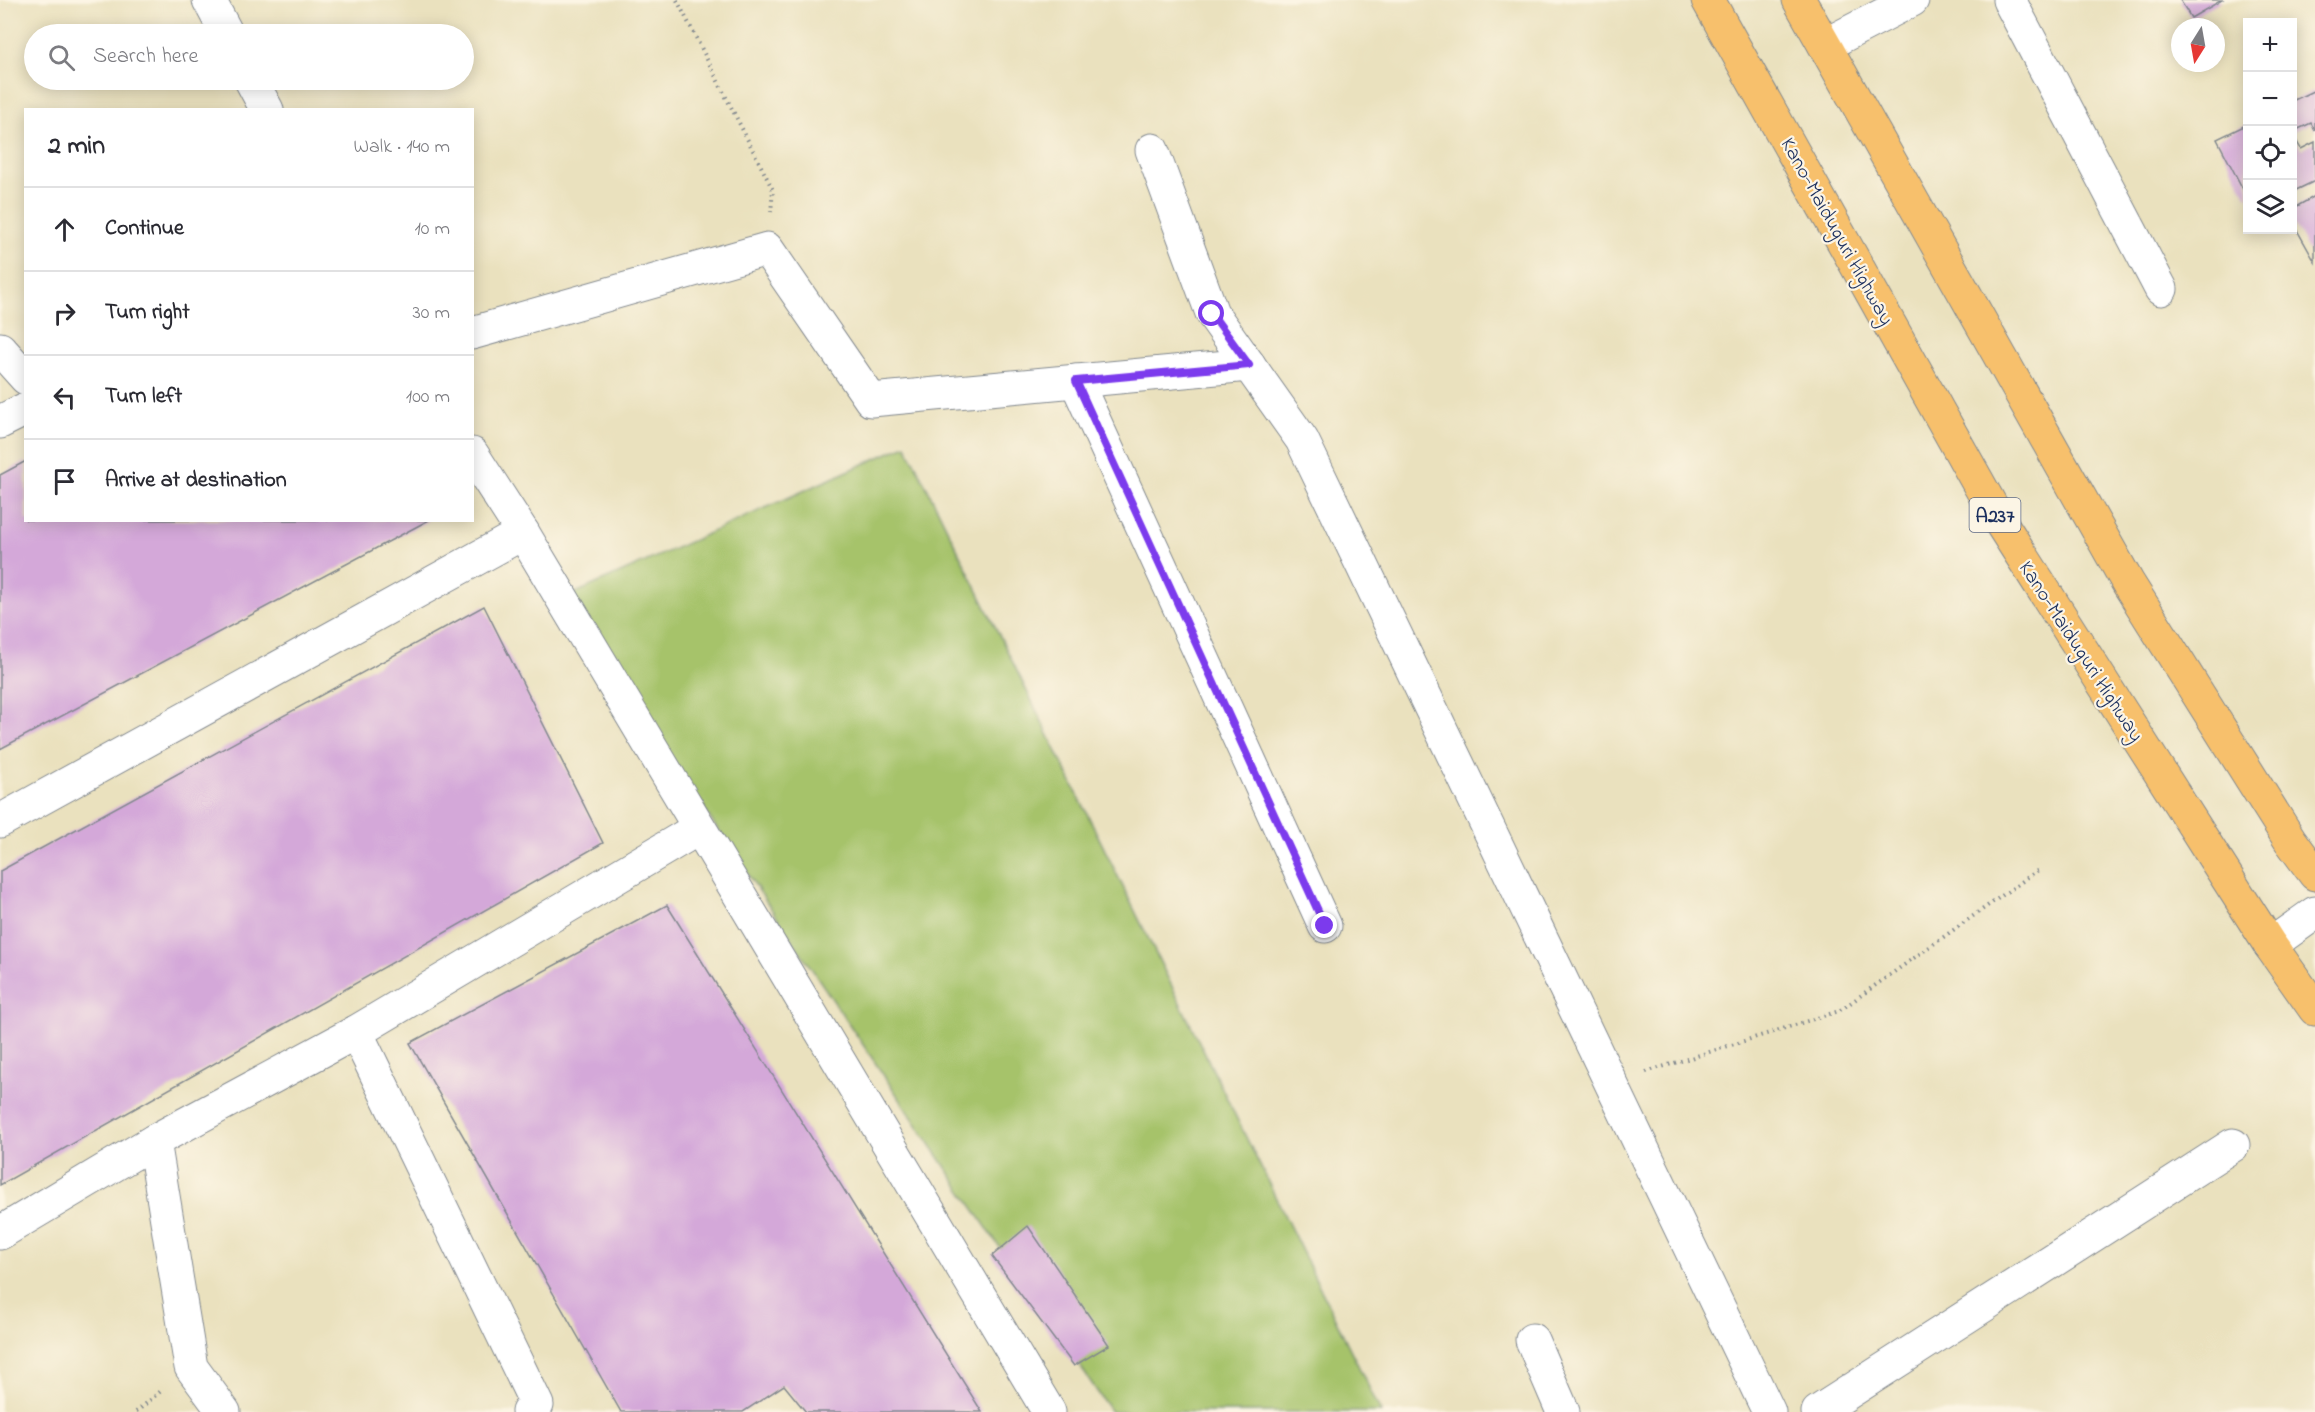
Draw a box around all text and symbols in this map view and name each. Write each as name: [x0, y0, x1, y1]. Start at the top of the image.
north arrow: [2171, 18, 2225, 72]
map controls: [2243, 18, 2297, 234]
button: +: [2243, 18, 2297, 72]
search box: [24, 24, 474, 90]
icon: search: [45, 41, 78, 74]
text: Search here: [93, 41, 198, 73]
button: −: [2243, 72, 2297, 126]
button: locate: [2243, 126, 2297, 180]
text: 2 min: [48, 128, 105, 166]
text: Walk · 140 m: [354, 133, 450, 162]
street label: Kano-Maiduguri Highway: [1770, 133, 1900, 332]
button: layers: [2243, 180, 2297, 234]
icon: ahead: [48, 213, 81, 246]
text: Continue: [105, 213, 184, 245]
text: 10 m: [414, 215, 450, 244]
icon: right: [48, 297, 81, 330]
text: Turn right: [105, 297, 190, 329]
text: 30 m: [413, 299, 450, 328]
route start: [1198, 300, 1224, 326]
icon: left: [48, 381, 81, 414]
text: Turn left: [105, 381, 182, 413]
text: 100 m: [406, 383, 450, 412]
icon: arrive: [48, 465, 81, 498]
text: Arrive at destination: [105, 465, 287, 497]
road number: A237: [1970, 498, 2020, 532]
street label: Kano-Maiduguri Highway: [2009, 556, 2150, 750]
route end: [1311, 912, 1337, 938]

